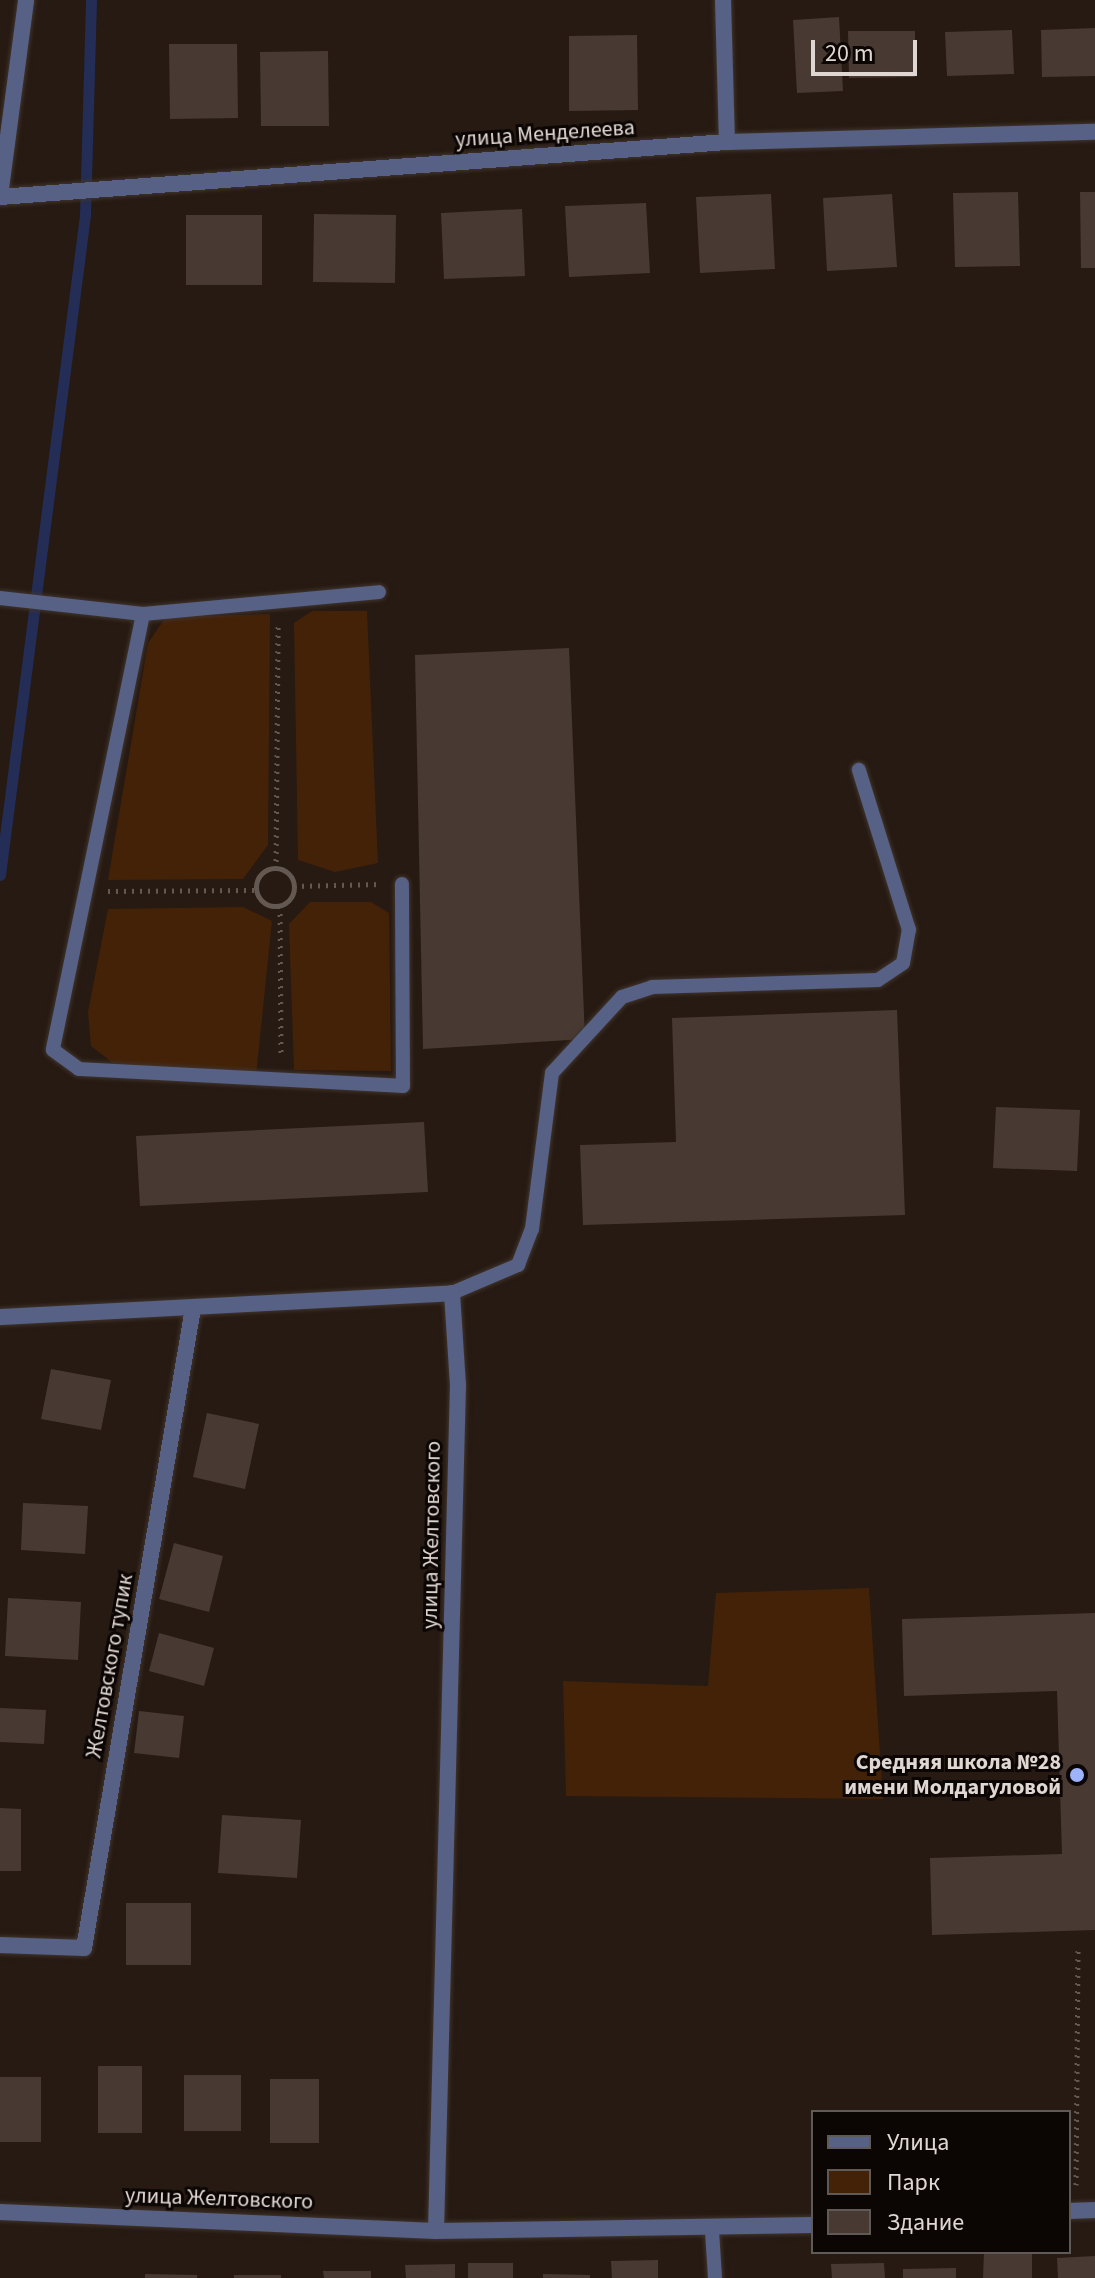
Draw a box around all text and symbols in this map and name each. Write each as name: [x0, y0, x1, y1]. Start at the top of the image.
scale bar: [815, 24, 921, 74]
text: 20 m: [825, 36, 874, 71]
street label: улица Менделеева: [454, 115, 636, 153]
street label: улица Желтовского: [417, 1441, 447, 1629]
street label: Желтовского тупик: [81, 1572, 139, 1760]
place label: Средняя школа №28 имени Молдагуловой: [844, 1749, 1061, 1800]
marker: Средняя школа №28 имени Молдагуловой: [1068, 1766, 1086, 1784]
legend: [811, 2110, 1071, 2254]
text: Улица: [887, 2125, 949, 2160]
text: Парк: [887, 2165, 940, 2200]
street label: улица Желтовского: [125, 2183, 313, 2215]
text: Здание: [887, 2205, 964, 2240]

